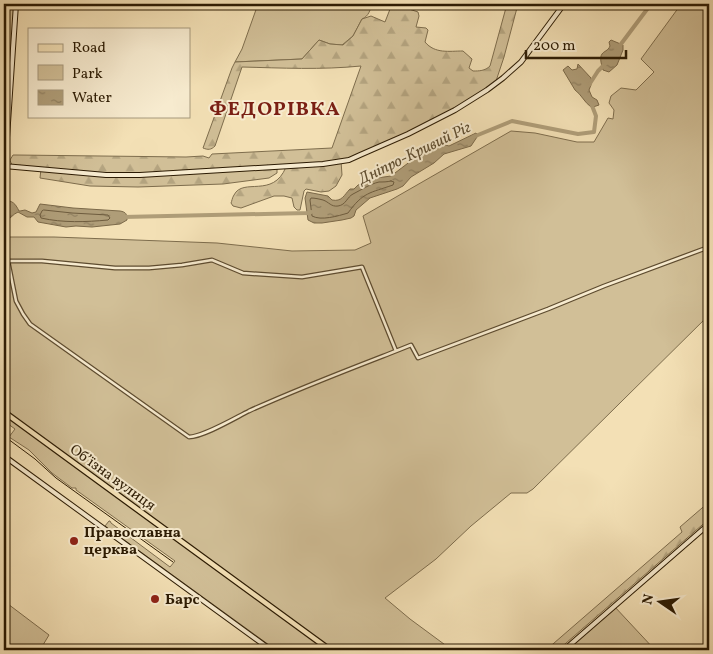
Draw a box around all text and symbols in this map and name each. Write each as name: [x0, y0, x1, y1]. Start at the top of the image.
legend: [28, 28, 190, 118]
scale bar: [526, 28, 626, 60]
text: 200 m: [533, 36, 576, 57]
text: Road: [72, 38, 106, 59]
text: Park: [72, 64, 103, 85]
text: Water: [72, 88, 112, 109]
district label: ФЕДОРІВКА: [209, 96, 341, 124]
water label: Дніпро-Кривий Ріг: [354, 117, 475, 191]
street label: Обʼїзна вулиця: [65, 440, 160, 517]
place label: Православна церква: [84, 523, 181, 561]
marker: Православна церква: [68, 535, 80, 547]
north arrow: [636, 576, 686, 626]
place label: Барс: [165, 590, 199, 611]
text: N: [638, 592, 659, 607]
marker: Барс: [149, 593, 161, 605]

